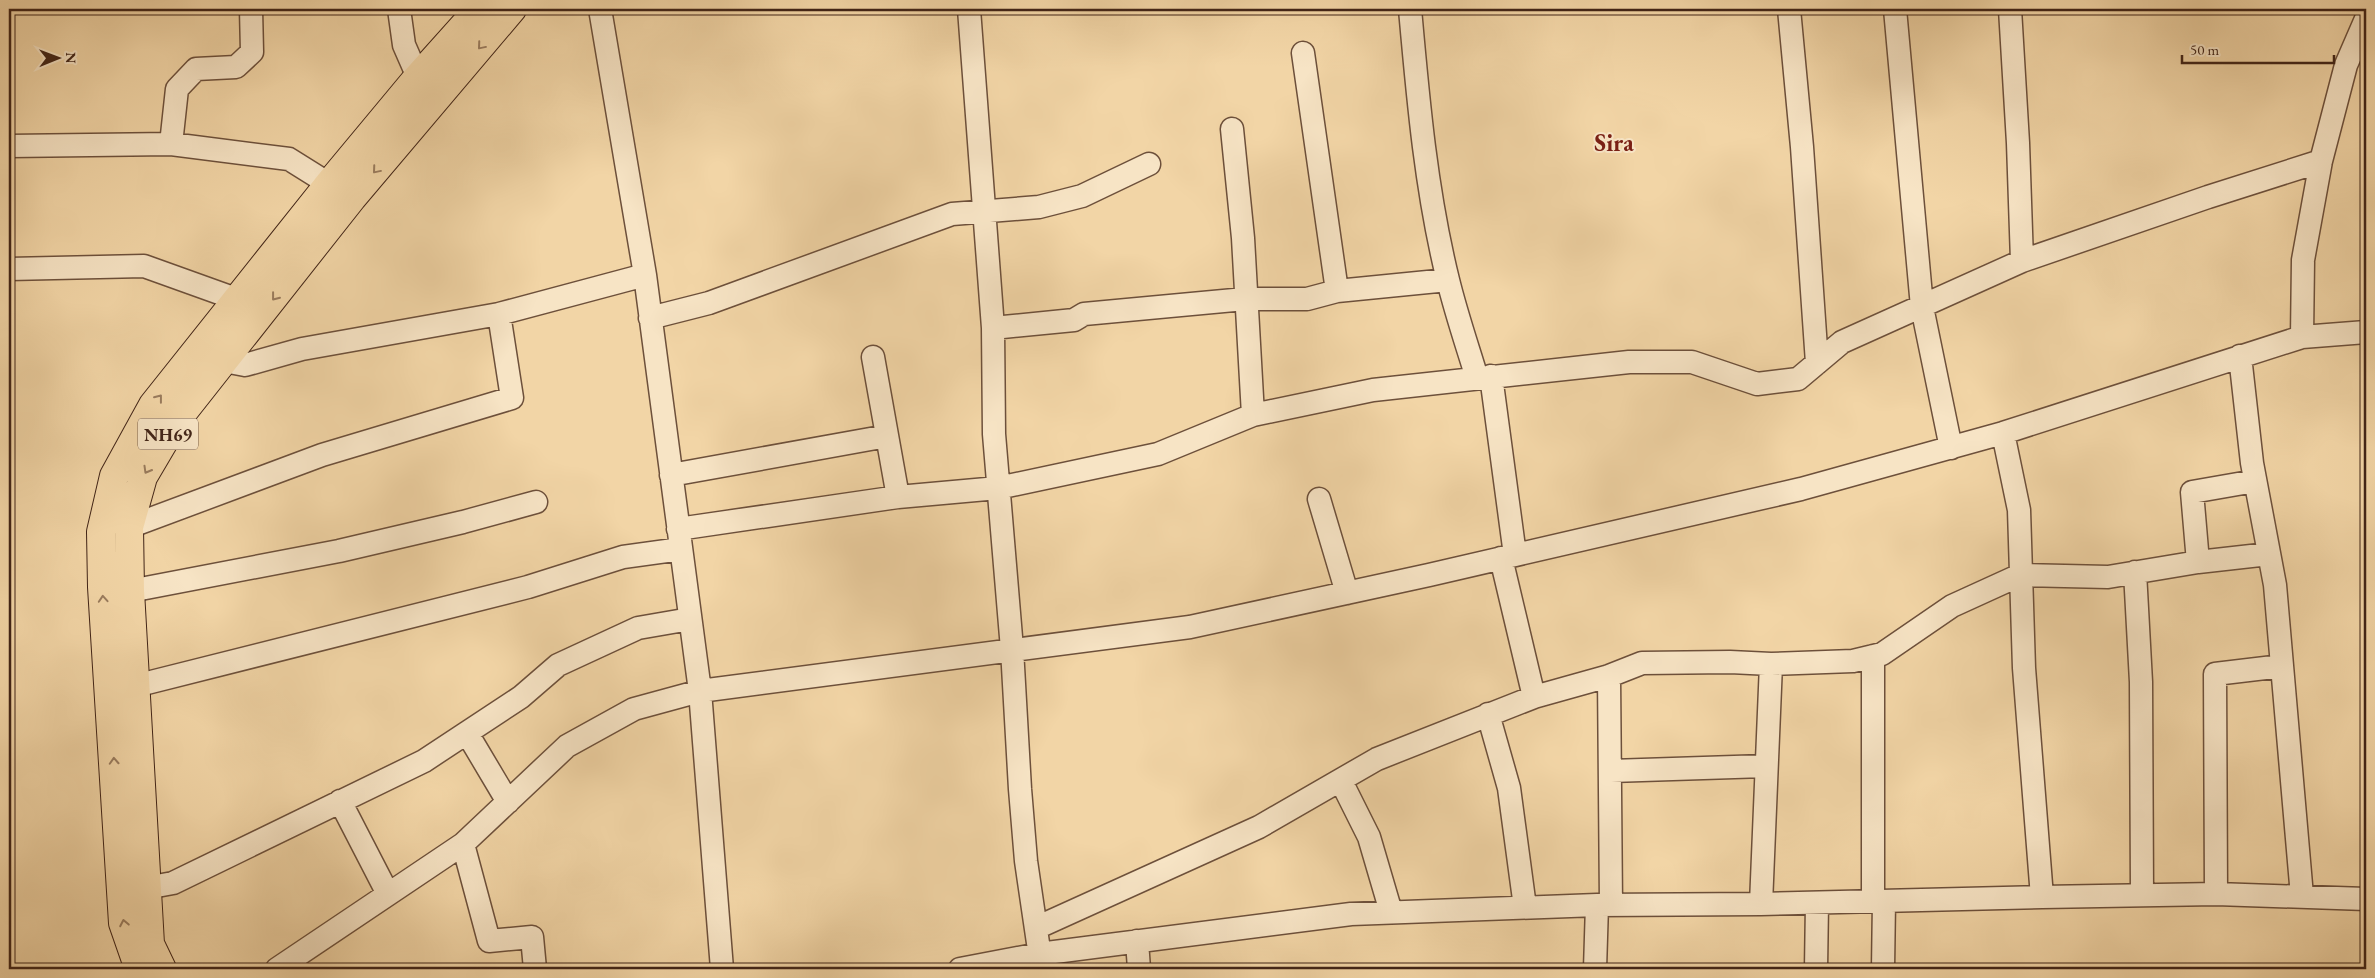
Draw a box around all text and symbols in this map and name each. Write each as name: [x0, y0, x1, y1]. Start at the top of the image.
north arrow: [32, 32, 82, 82]
scale bar: [2182, 32, 2335, 64]
one-way arrow: [478, 40, 487, 49]
text: 50 m: [2190, 40, 2219, 59]
text: N: [62, 52, 80, 64]
district label: Sira: [1594, 127, 1634, 158]
one-way arrow: [373, 164, 382, 173]
one-way arrow: [272, 291, 280, 300]
one-way arrow: [154, 395, 162, 404]
road number: NH69: [138, 418, 198, 449]
one-way arrow: [144, 465, 154, 474]
one-way arrow: [97, 594, 108, 602]
one-way arrow: [108, 757, 119, 765]
one-way arrow: [120, 918, 130, 927]

